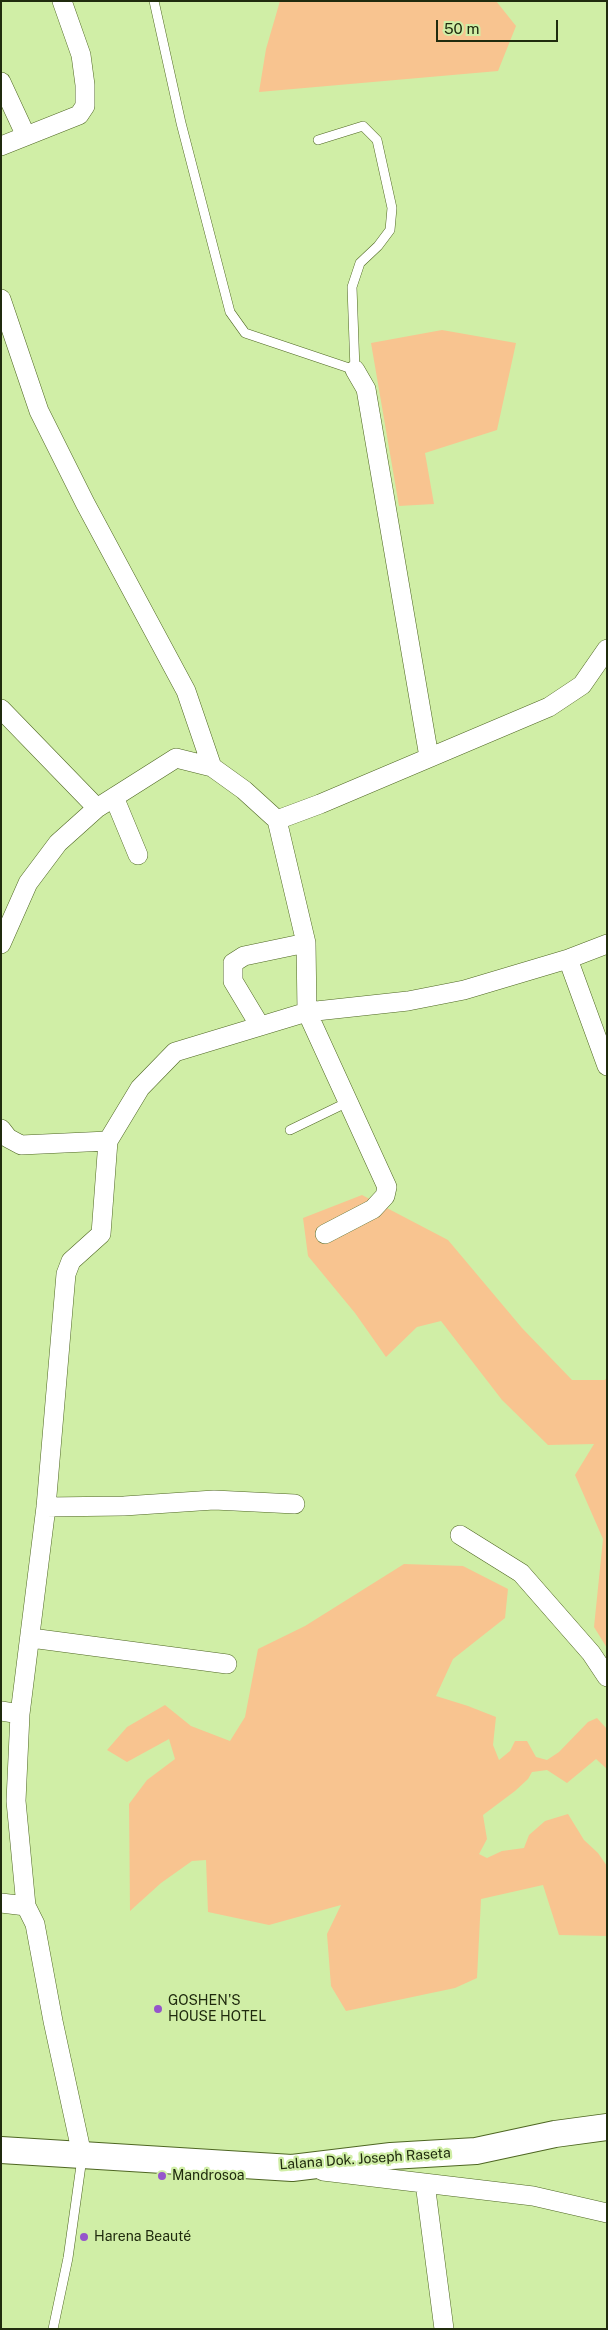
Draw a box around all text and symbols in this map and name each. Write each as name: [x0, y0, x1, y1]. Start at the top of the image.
scale bar: [438, 10, 560, 42]
text: 50 m: [444, 20, 479, 37]
place label: GOSHEN'S HOUSE HOTEL: [168, 1993, 266, 2025]
marker: GOSHEN'S HOUSE HOTEL: [152, 2003, 164, 2015]
street label: Lalana Dok. Joseph Raseta: [279, 2145, 451, 2173]
place label: Mandrosoa: [172, 2168, 244, 2184]
marker: Mandrosoa: [156, 2170, 168, 2182]
place label: Harena Beauté: [94, 2229, 191, 2245]
marker: Harena Beauté: [78, 2231, 90, 2243]

